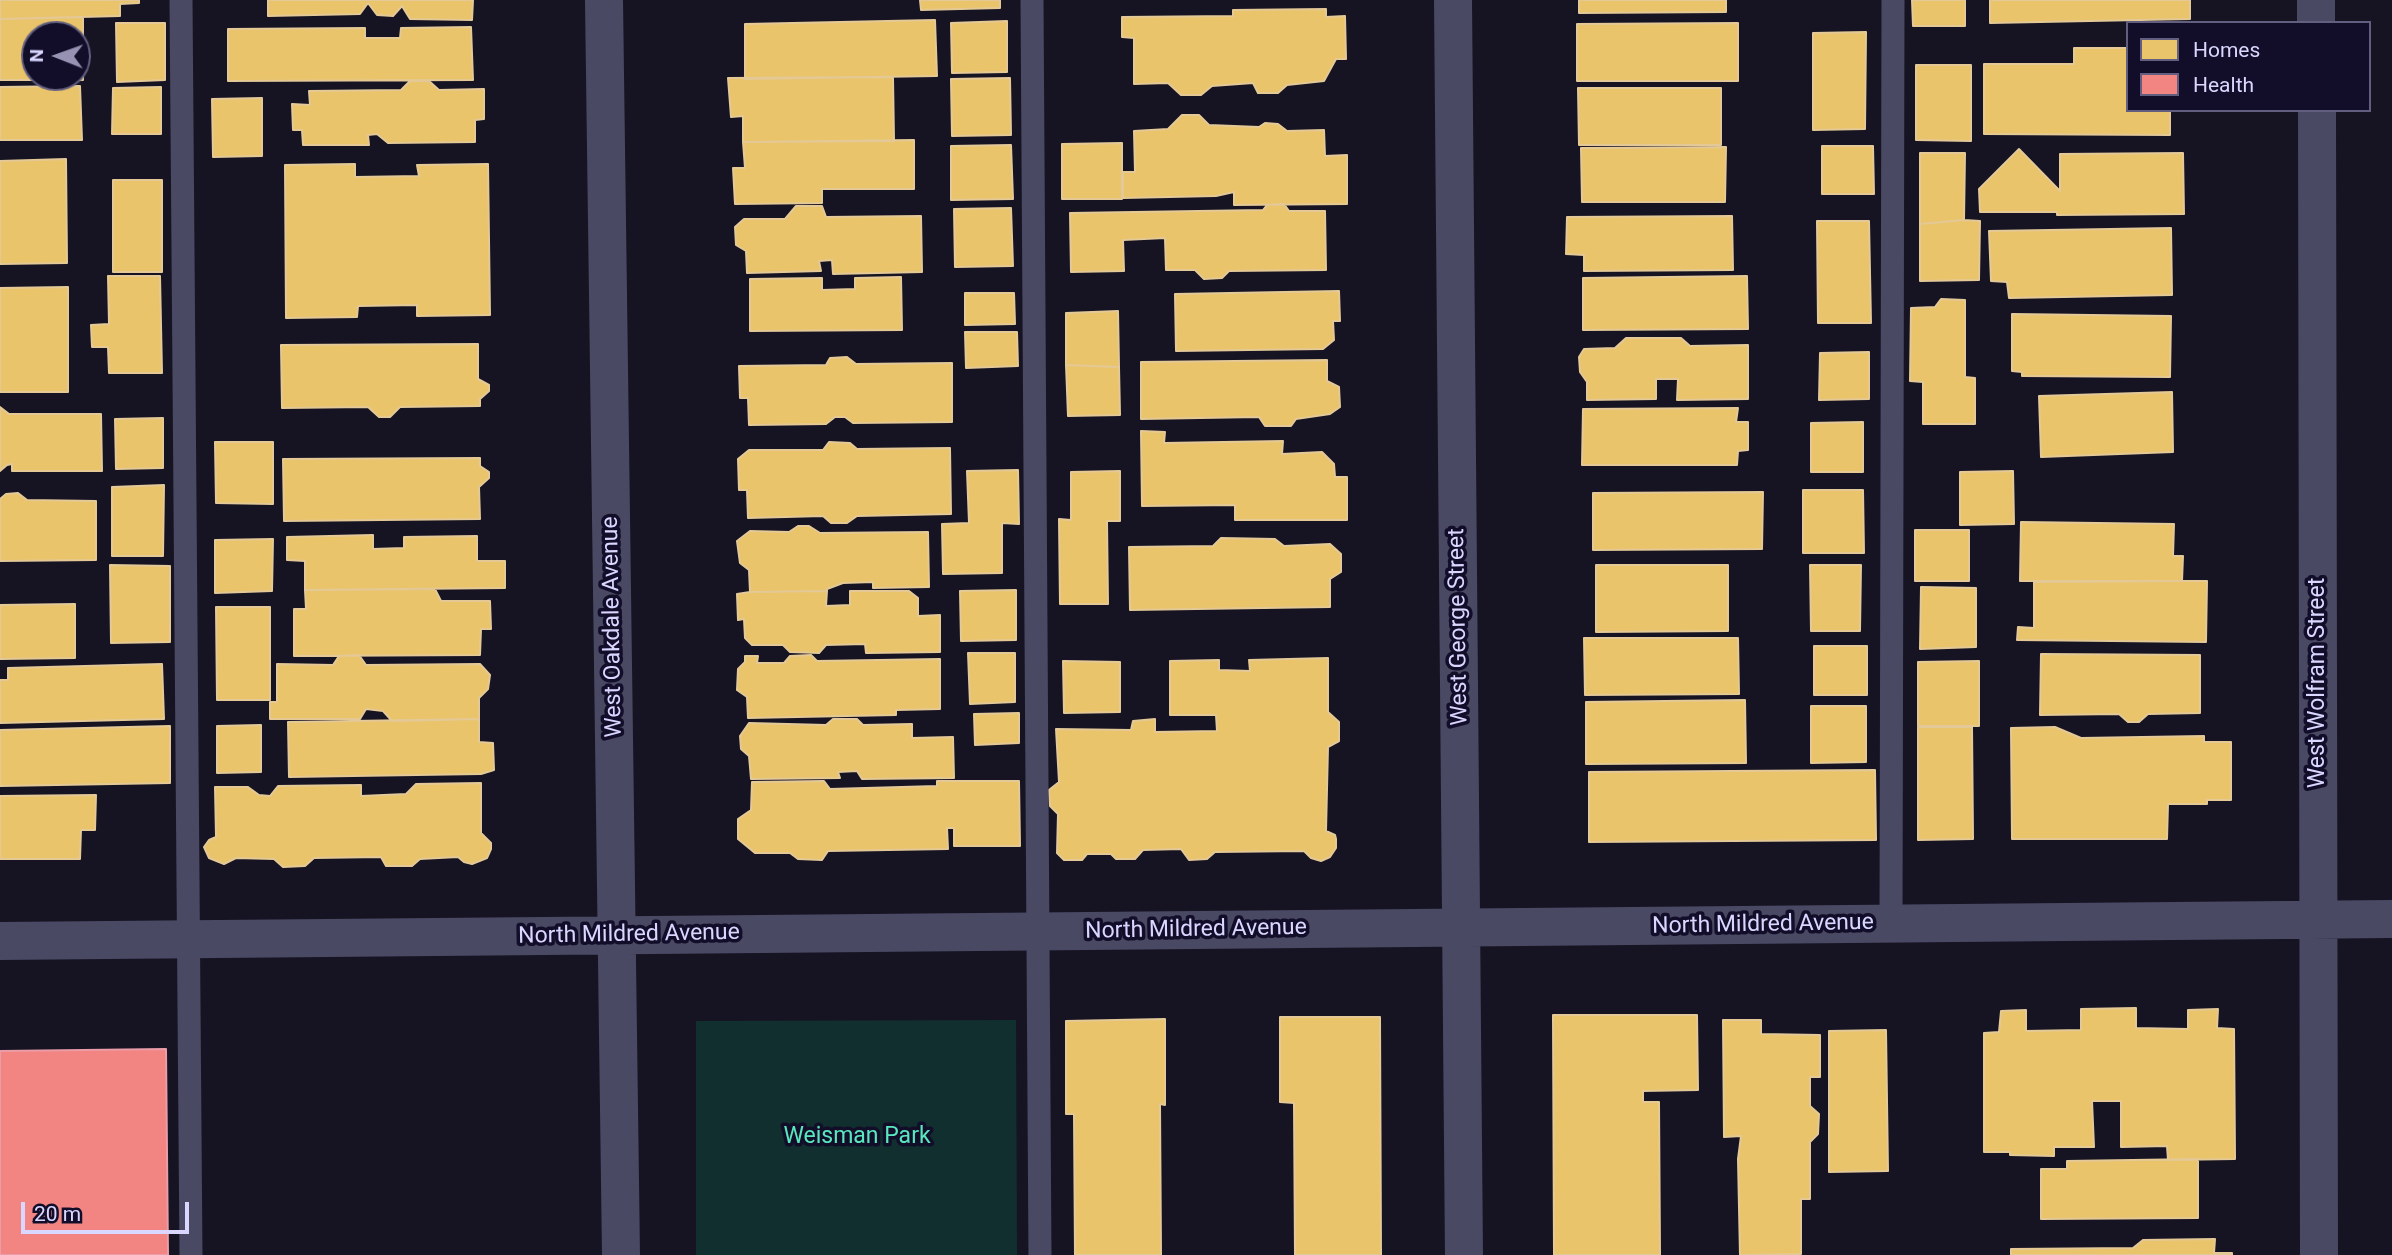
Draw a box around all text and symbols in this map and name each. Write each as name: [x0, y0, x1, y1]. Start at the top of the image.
north arrow: [21, 21, 91, 91]
legend: [2126, 21, 2371, 112]
text: Homes: [2193, 38, 2260, 62]
text: N: [25, 49, 48, 63]
text: Health: [2193, 73, 2254, 97]
street label: West Oakdale Avenue: [597, 516, 629, 738]
street label: West George Street: [1443, 528, 1475, 726]
street label: West Wolfram Street: [2304, 578, 2332, 788]
street label: North Mildred Avenue: [1652, 909, 1874, 941]
street label: North Mildred Avenue: [1085, 914, 1307, 946]
street label: North Mildred Avenue: [518, 919, 740, 951]
park label: Weisman Park: [783, 1123, 931, 1151]
scale bar: [24, 1188, 192, 1232]
text: 20 m: [34, 1202, 81, 1226]

